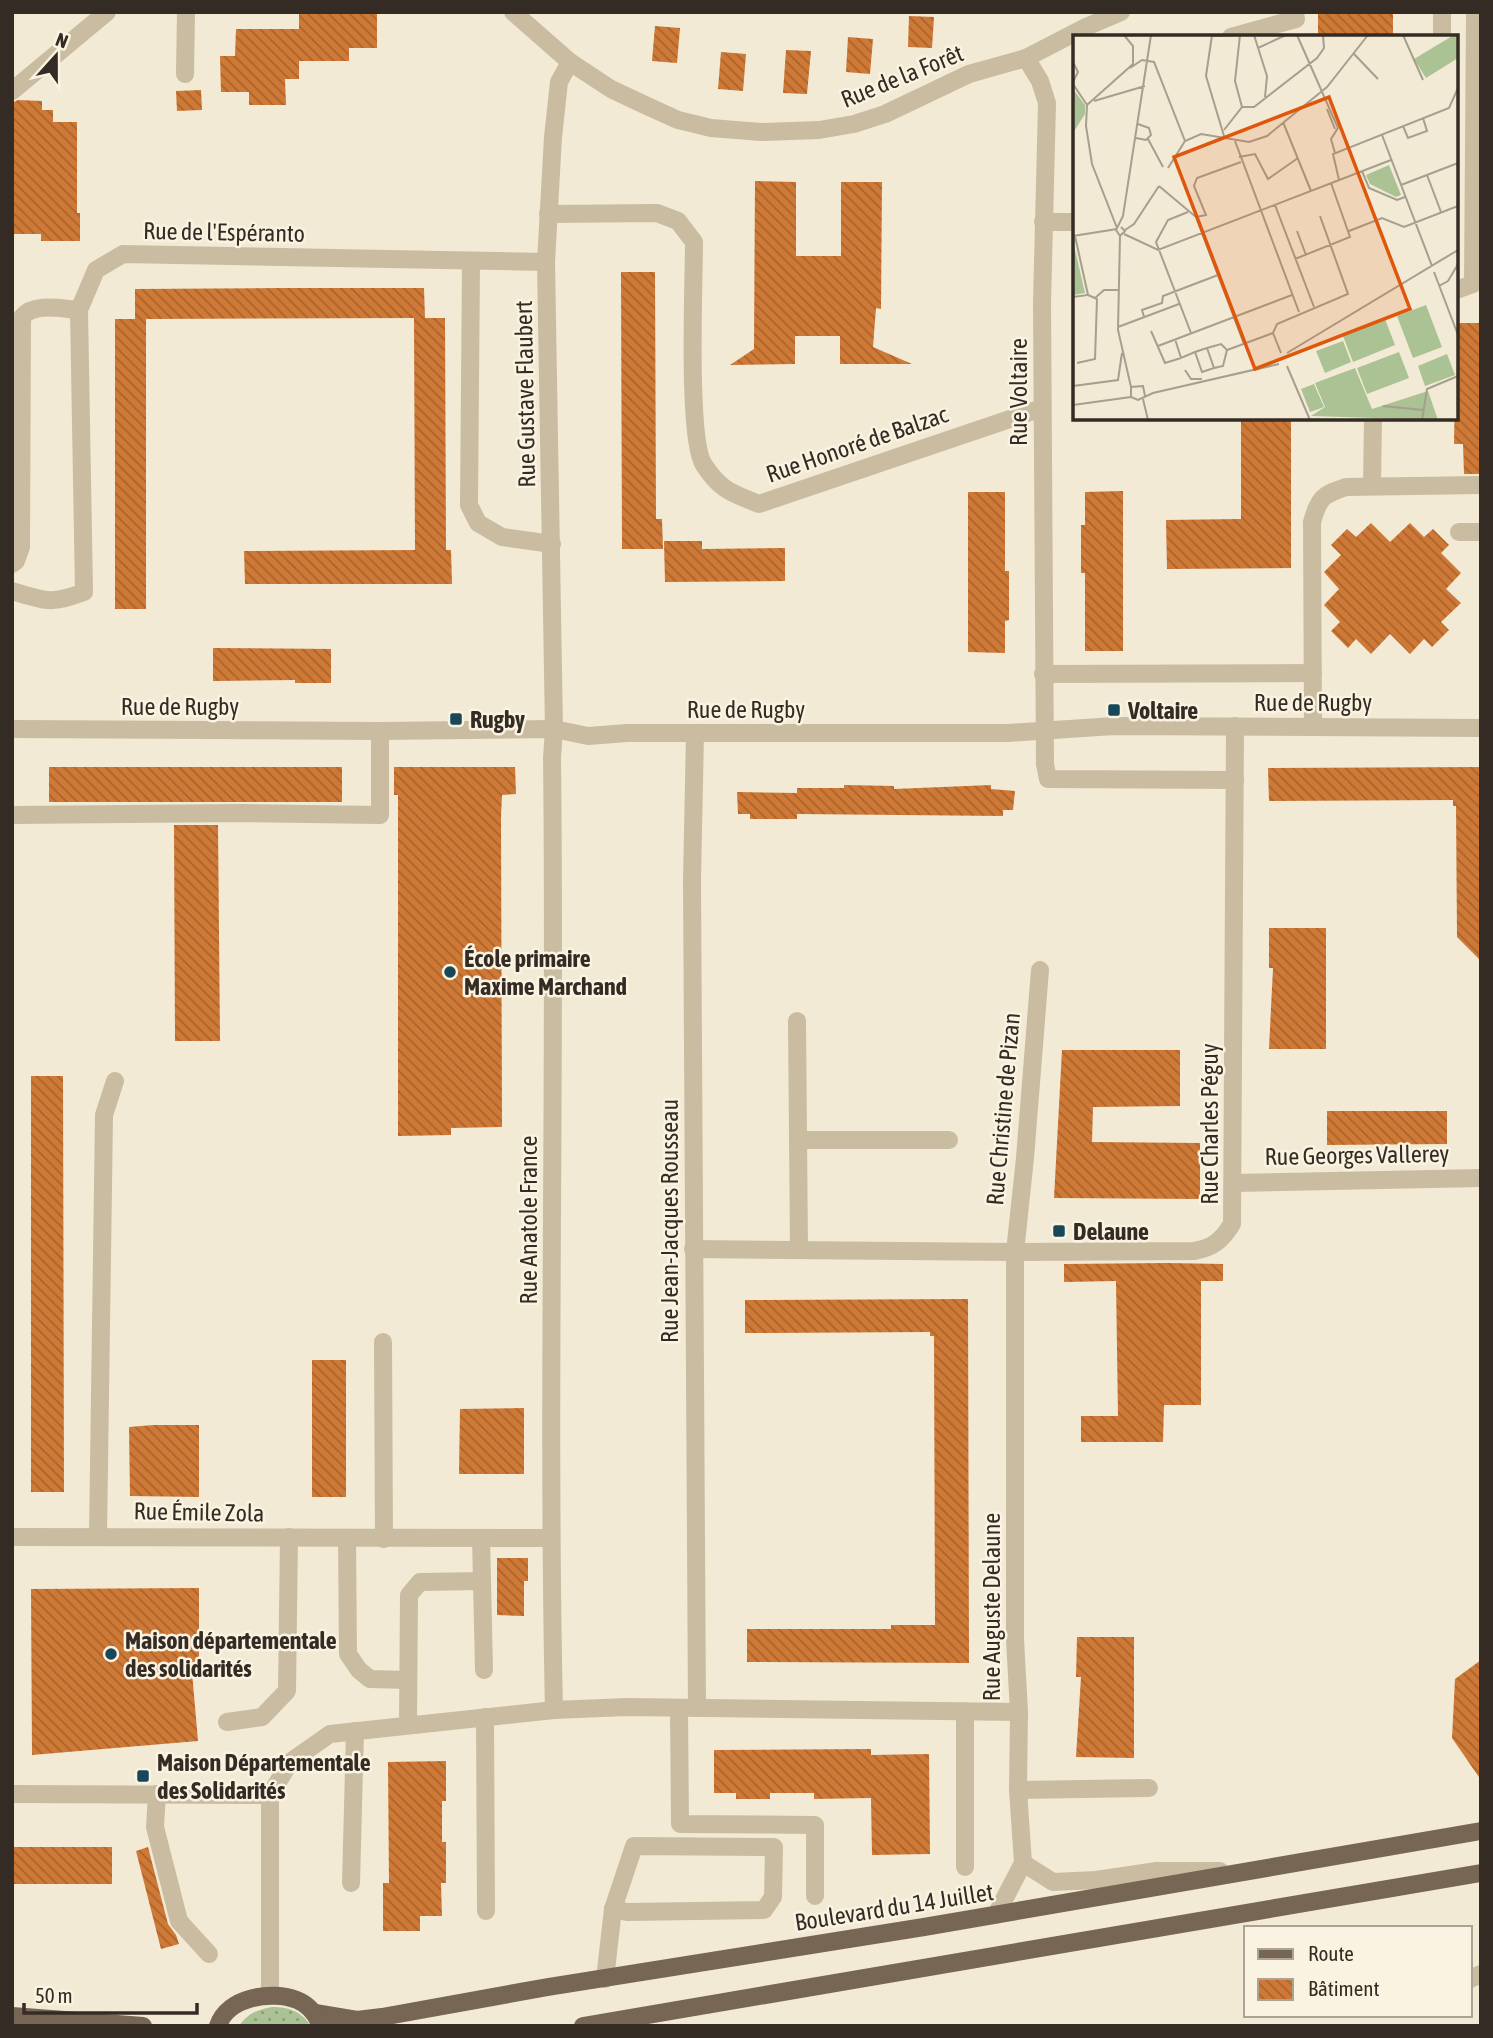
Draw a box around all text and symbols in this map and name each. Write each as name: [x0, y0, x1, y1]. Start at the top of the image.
north arrow: [21, 21, 91, 91]
text: N: [53, 28, 71, 52]
inset map: [1073, 35, 1458, 420]
street label: Rue de la Forêt: [837, 39, 967, 113]
street label: Rue de l'Espéranto: [143, 217, 305, 247]
street label: Rue Gustave Flaubert: [510, 300, 540, 488]
street label: Rue Voltaire: [1005, 338, 1032, 446]
street label: Rue Honoré de Balzac: [763, 400, 951, 488]
street label: Rue de Rugby: [1254, 689, 1372, 716]
street label: Rue de Rugby: [121, 693, 239, 720]
street label: Rue de Rugby: [687, 696, 805, 723]
place label: Voltaire: [1127, 697, 1198, 724]
marker: Voltaire: [1106, 702, 1122, 718]
place label: Rugby: [470, 706, 525, 733]
marker: Rugby: [448, 711, 464, 727]
place label: École primaire Maxime Marchand: [464, 945, 627, 1000]
marker: École primaire Maxime Marchand: [442, 964, 458, 980]
street label: Rue Christine de Pizan: [981, 1012, 1025, 1206]
street label: Rue Charles Péguy: [1196, 1043, 1223, 1205]
street label: Rue Jean-Jacques Rousseau: [656, 1099, 683, 1343]
street label: Rue Anatole France: [515, 1136, 542, 1304]
street label: Rue Georges Vallerey: [1264, 1140, 1450, 1170]
place label: Delaune: [1073, 1218, 1149, 1245]
marker: Delaune: [1051, 1223, 1067, 1239]
street label: Rue Émile Zola: [133, 1497, 265, 1527]
street label: Rue Auguste Delaune: [978, 1513, 1005, 1701]
place label: Maison départementale des solidarités: [125, 1627, 337, 1682]
marker: Maison départementale des solidarités: [103, 1646, 119, 1662]
place label: Maison Départementale des Solidarités: [157, 1749, 371, 1804]
marker: Maison Départementale des Solidarités: [135, 1768, 151, 1784]
street label: Boulevard du 14 Juillet: [793, 1878, 995, 1936]
legend: [1244, 1926, 1472, 2017]
text: Route: [1308, 1941, 1354, 1965]
scale bar: [24, 1972, 198, 2016]
text: Bâtiment: [1308, 1976, 1379, 2000]
text: 50 m: [35, 1983, 73, 2007]

